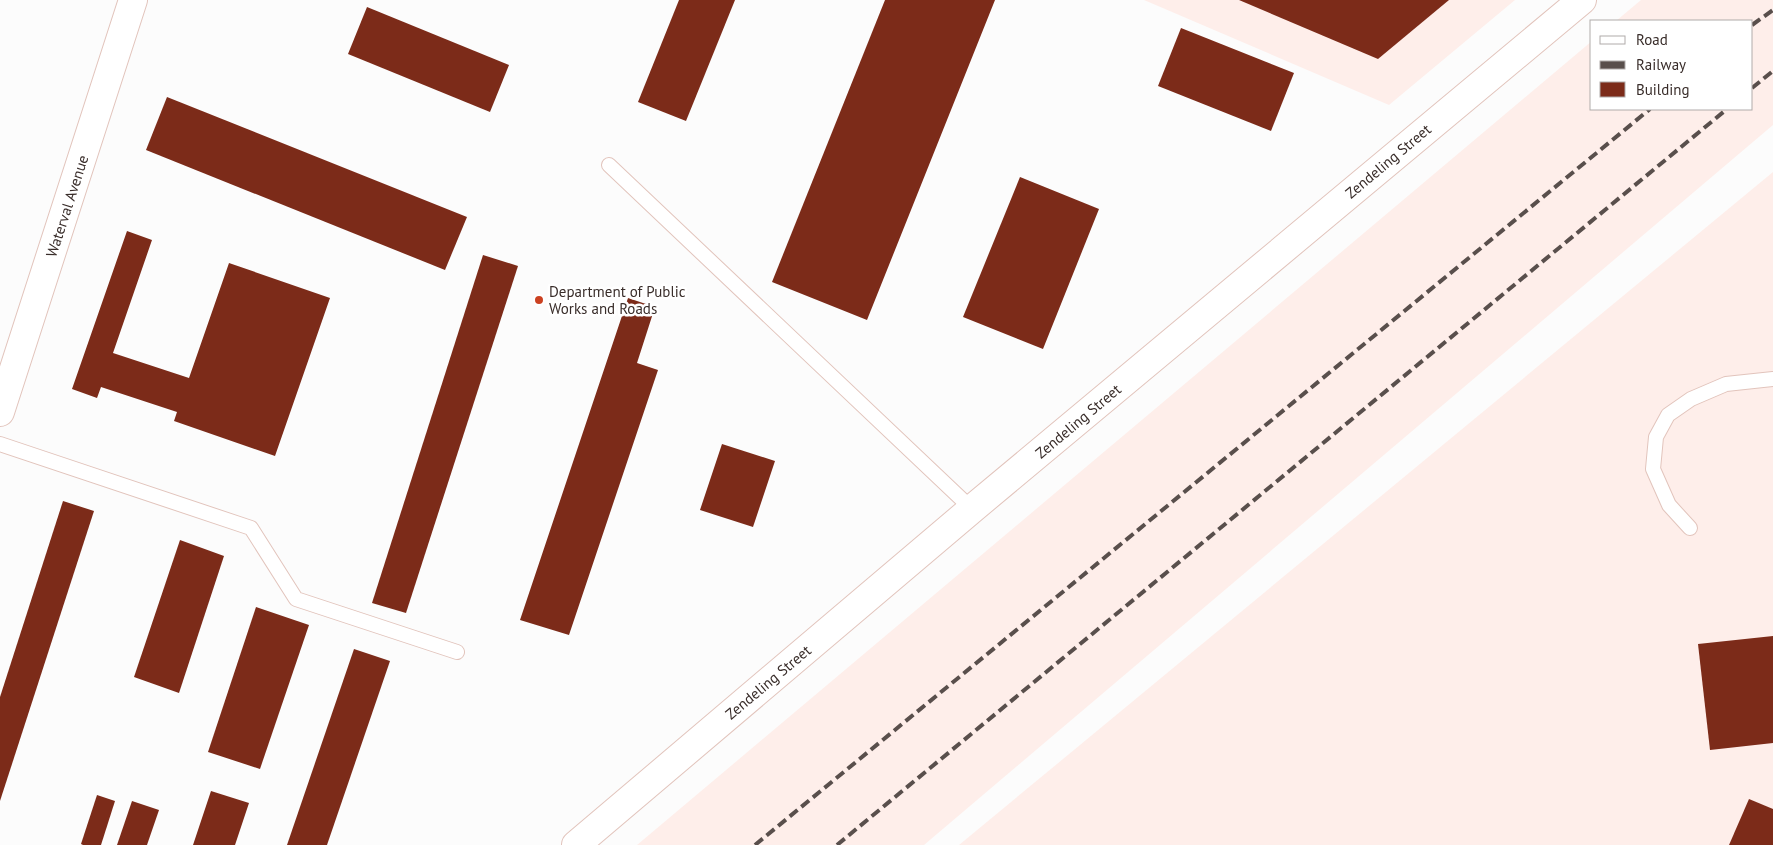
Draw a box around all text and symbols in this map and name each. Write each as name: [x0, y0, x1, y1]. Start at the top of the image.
legend: [1590, 20, 1753, 110]
text: Road: [1636, 30, 1668, 49]
text: Railway: [1636, 55, 1686, 74]
text: Building: [1636, 80, 1690, 99]
street label: Zendeling Street: [1341, 120, 1435, 202]
street label: Waterval Avenue: [42, 153, 92, 259]
place label: Department of Public Works and Roads: [549, 282, 686, 318]
marker: Department of Public Works and Roads: [533, 294, 545, 306]
street label: Zendeling Street: [1031, 380, 1125, 462]
street label: Zendeling Street: [721, 641, 815, 723]

